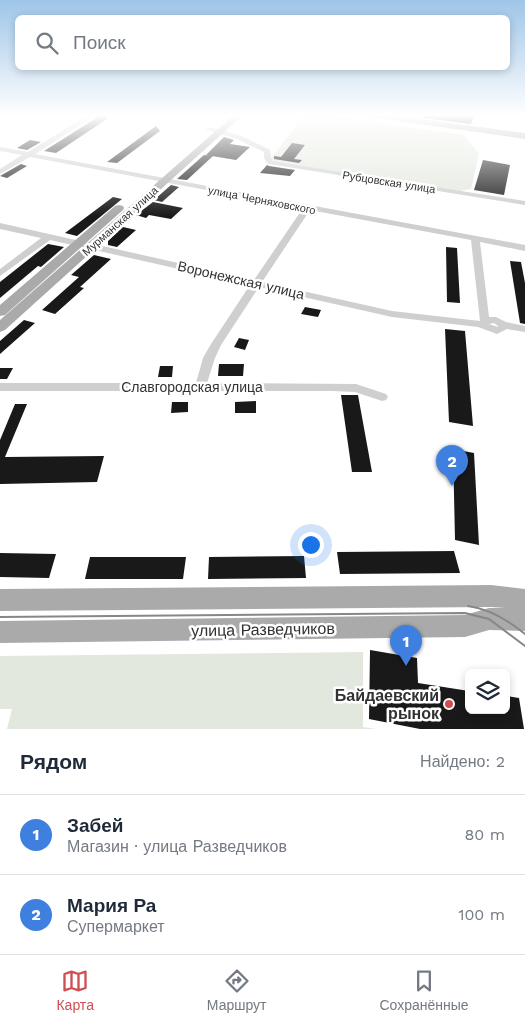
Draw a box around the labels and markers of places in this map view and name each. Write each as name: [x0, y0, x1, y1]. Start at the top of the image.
pin: 2: [436, 445, 468, 486]
pin: 1: [390, 625, 422, 666]
place label: Байдаевский рынок: [335, 686, 440, 723]
marker: Байдаевский рынок: [443, 698, 455, 710]

